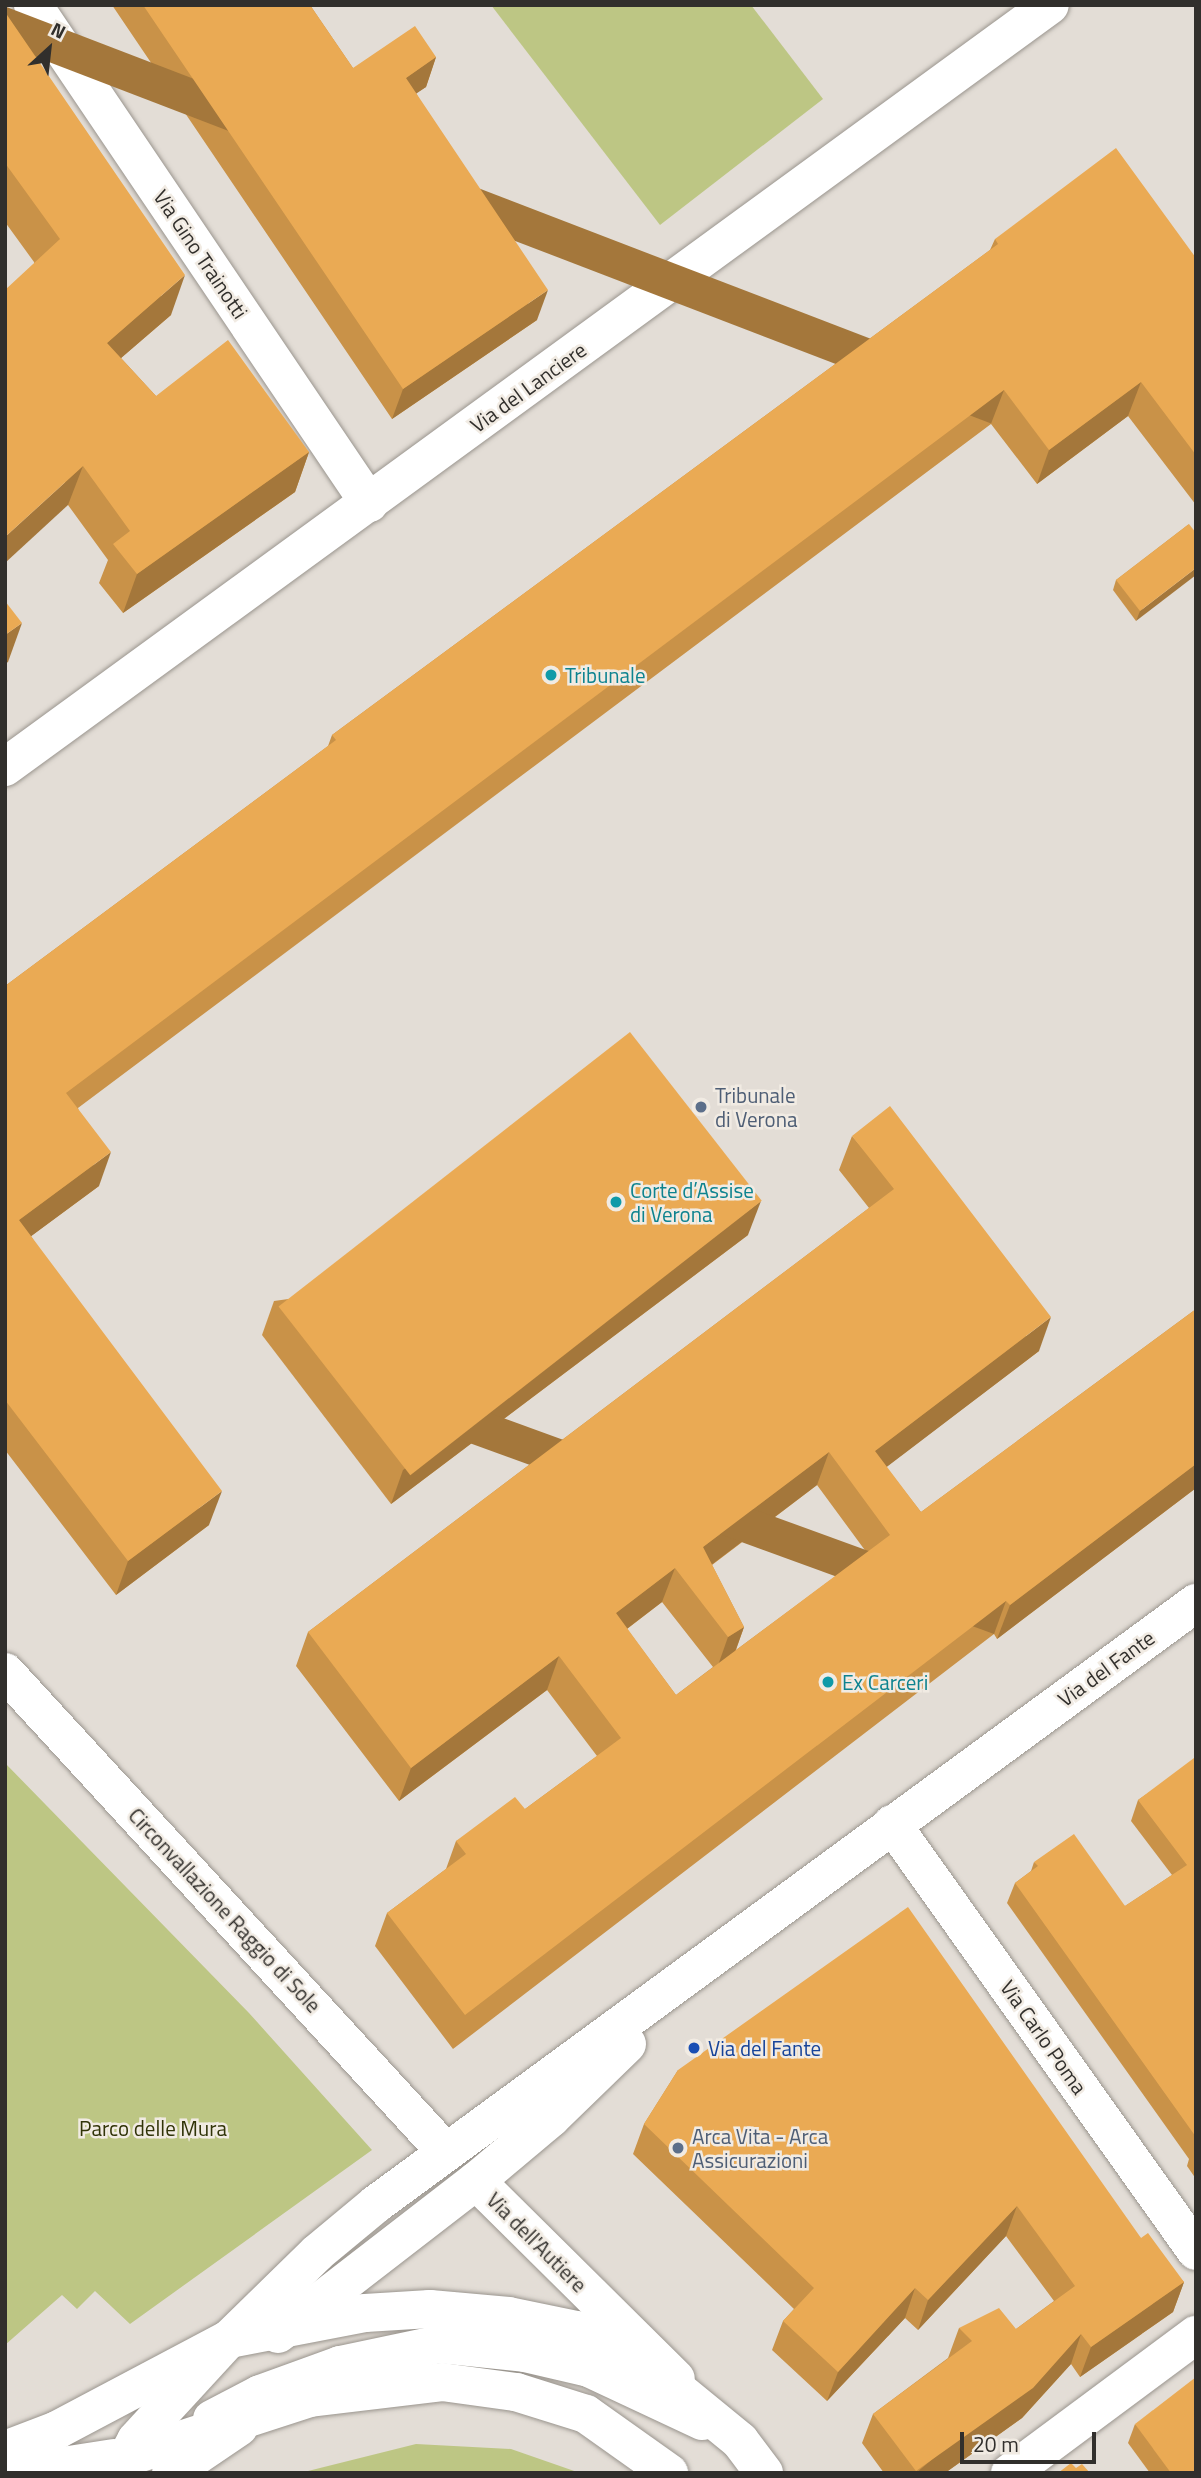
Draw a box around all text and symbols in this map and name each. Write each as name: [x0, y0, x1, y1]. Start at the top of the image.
north arrow: [14, 14, 84, 84]
text: N: [46, 14, 71, 46]
street label: Via Gino Trainotti: [149, 185, 253, 323]
street label: Via del Lanciere: [465, 337, 591, 437]
place label: Tribunale: [565, 662, 646, 688]
marker: Tribunale: [543, 667, 559, 683]
place label: Tribunale di Verona: [715, 1082, 797, 1132]
marker: Tribunale di Verona: [693, 1099, 709, 1115]
place label: Corte d’Assise di Verona: [630, 1177, 754, 1227]
marker: Corte d’Assise di Verona: [608, 1194, 624, 1210]
street label: Via del Fante: [1053, 1625, 1159, 1711]
place label: Ex Carceri: [842, 1669, 928, 1695]
marker: Ex Carceri: [820, 1674, 836, 1690]
street label: Circonvallazione Raggio di Sole: [124, 1803, 326, 2017]
street label: Via Carlo Poma: [995, 1975, 1093, 2099]
place label: Via del Fante: [708, 2035, 821, 2061]
marker: Via del Fante: [686, 2040, 702, 2056]
park label: Parco delle Mura: [79, 2115, 227, 2141]
place label: Arca Vita - Arca Assicurazioni: [692, 2123, 828, 2173]
marker: Arca Vita - Arca Assicurazioni: [670, 2140, 686, 2156]
street label: Via dell'Autiere: [482, 2187, 592, 2297]
scale bar: [963, 2418, 1100, 2462]
text: 20 m: [973, 2428, 1019, 2460]

